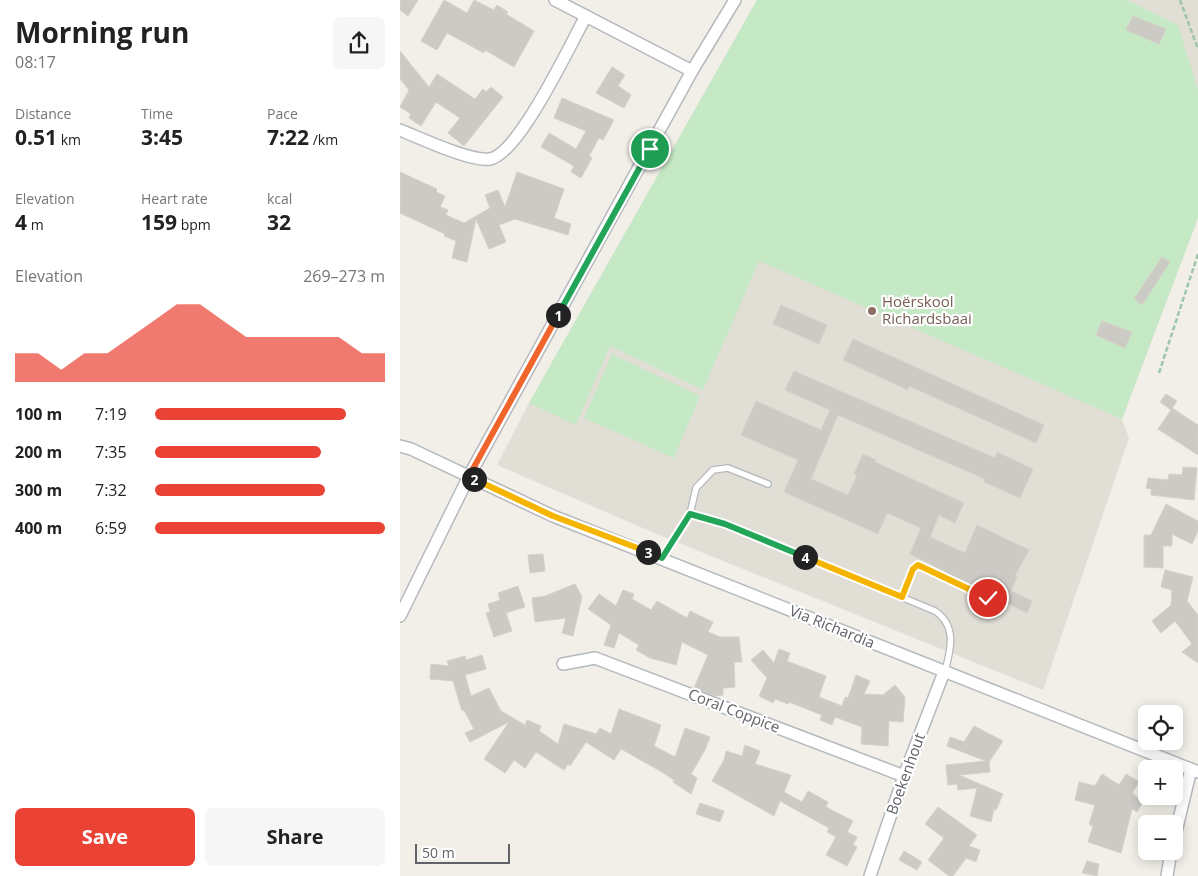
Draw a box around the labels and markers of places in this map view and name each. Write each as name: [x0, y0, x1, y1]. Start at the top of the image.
pin: [629, 128, 671, 170]
place label: Hoërskool Richardsbaai: [882, 291, 972, 328]
pin: 1: [546, 302, 570, 328]
marker: Hoërskool Richardsbaai: [866, 305, 878, 317]
pin: 2: [462, 466, 486, 492]
pin: 3: [636, 540, 660, 564]
pin: 4: [792, 544, 818, 570]
pin: [967, 577, 1009, 619]

